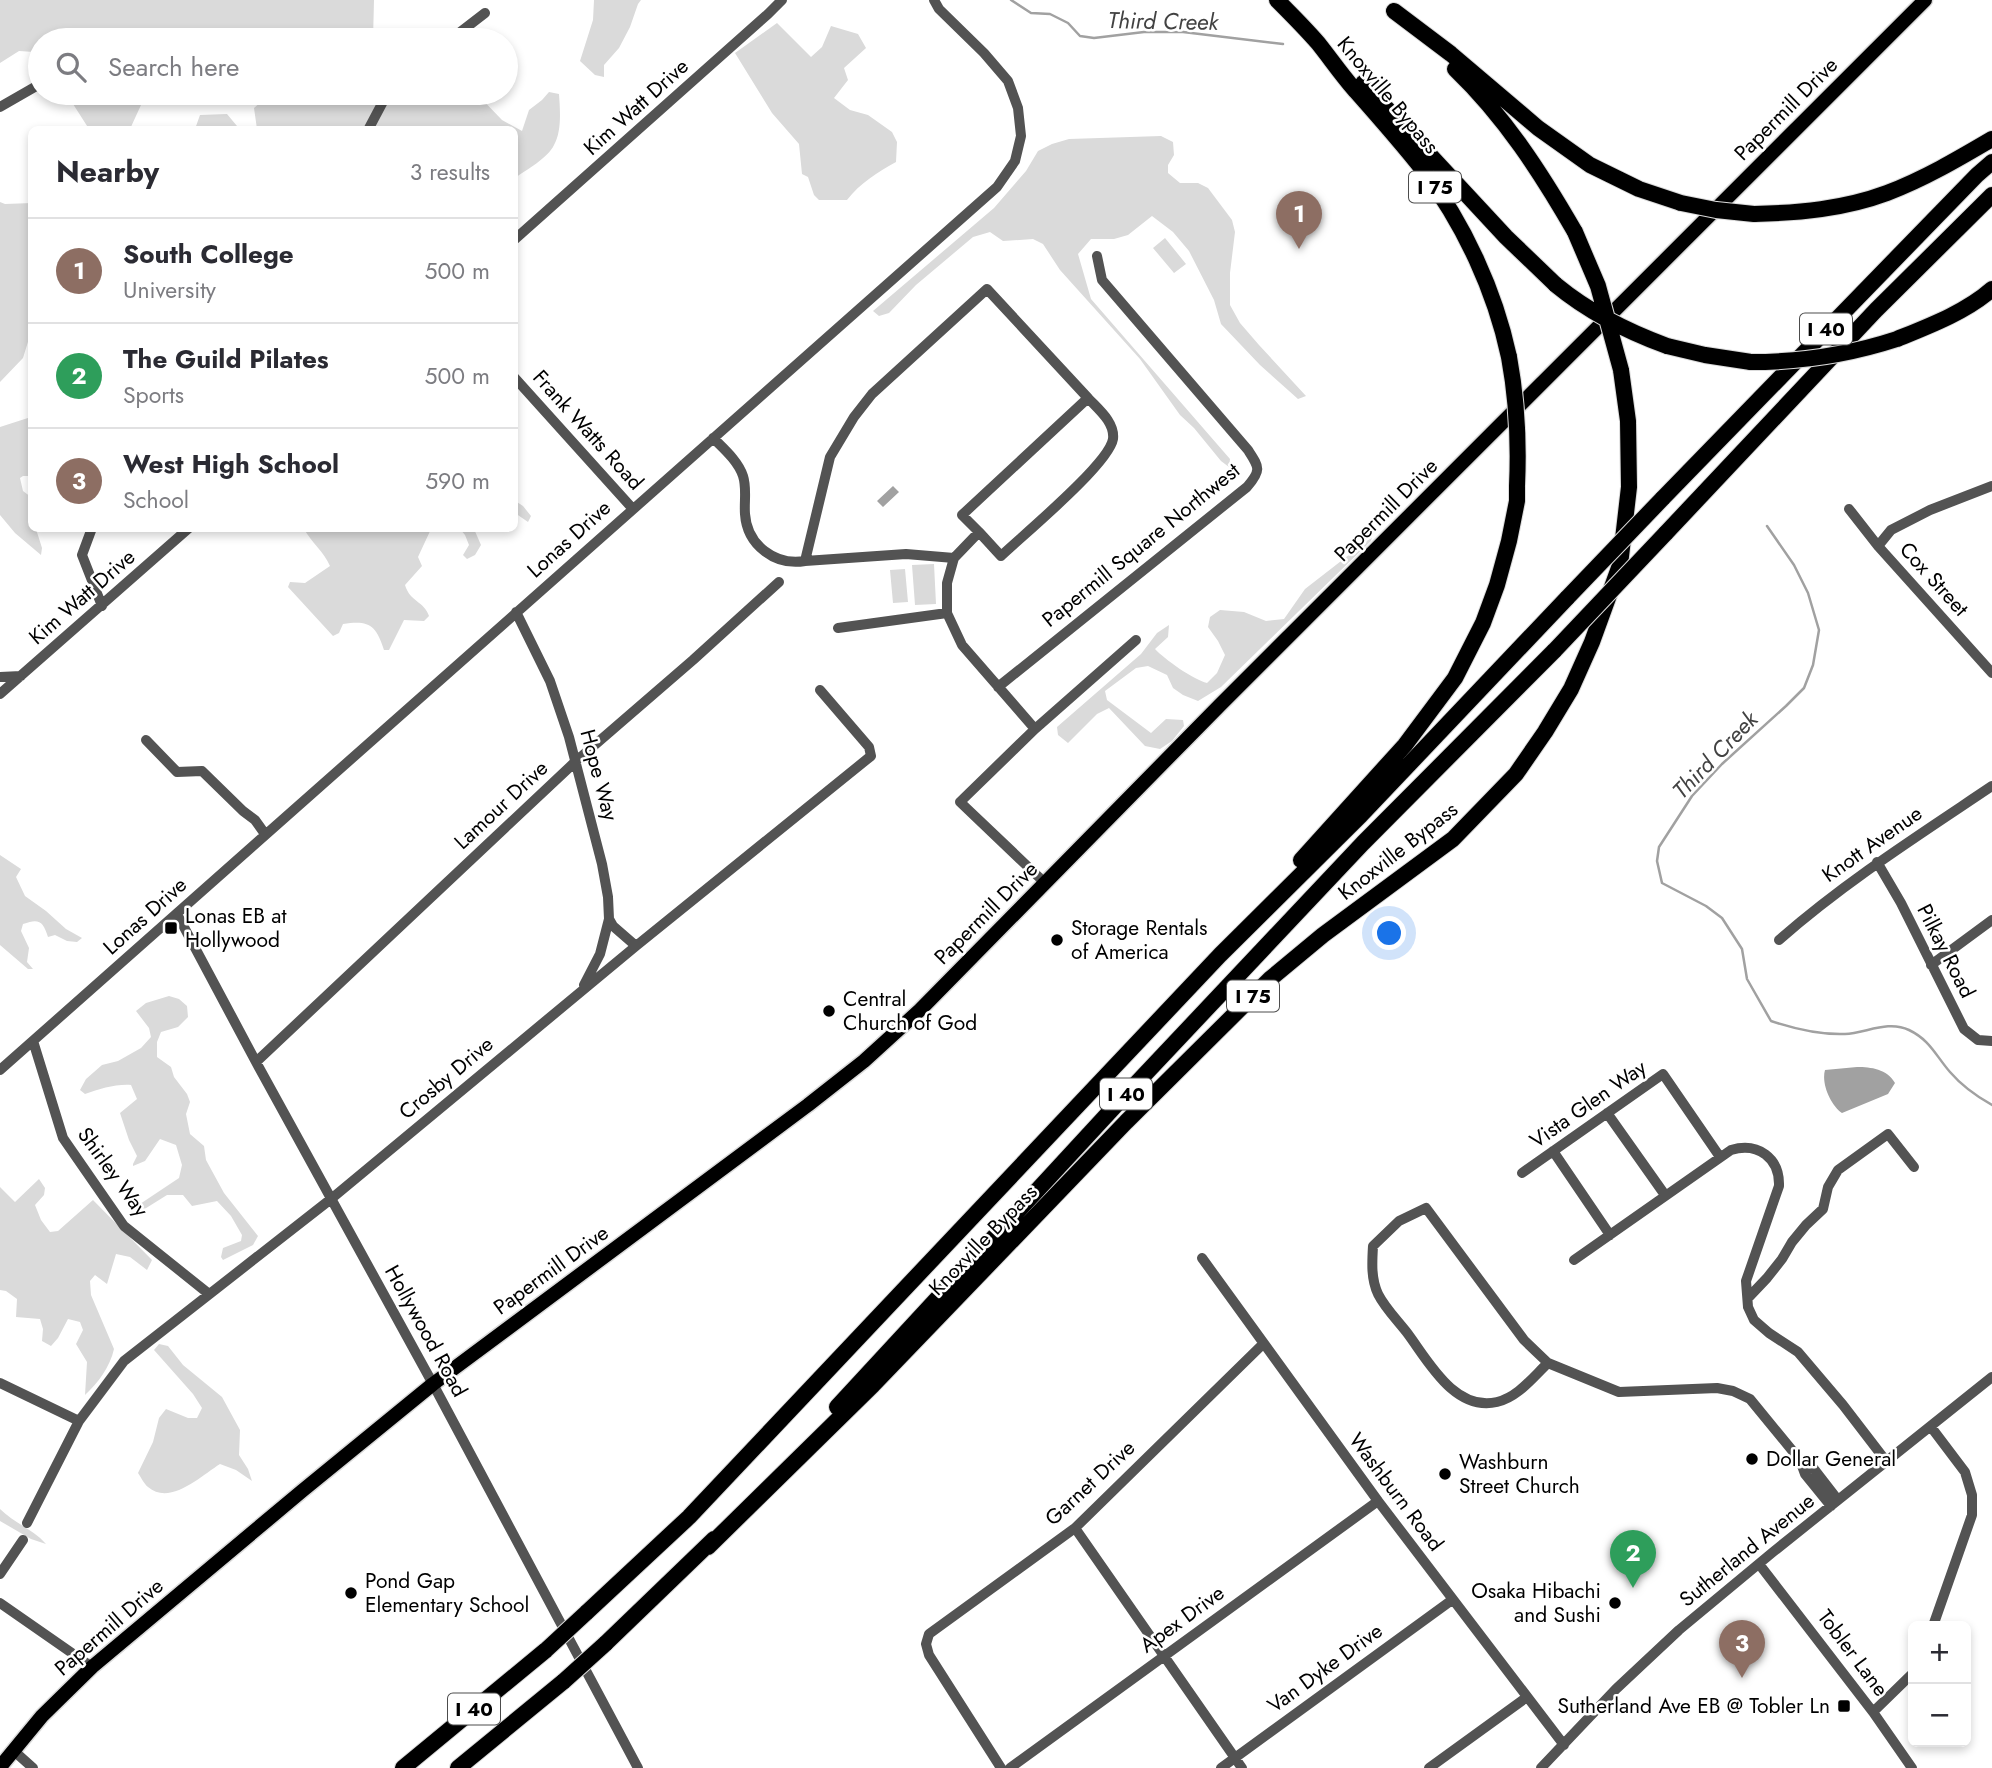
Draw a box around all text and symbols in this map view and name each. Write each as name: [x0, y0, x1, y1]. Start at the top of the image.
water label: Third Creek: [1107, 3, 1220, 39]
search box: [28, 28, 518, 105]
street label: Knoxville Bypass: [1330, 30, 1446, 160]
icon: search: [52, 48, 90, 86]
text: Search here: [108, 48, 240, 86]
street label: Papermill Drive: [1728, 50, 1845, 167]
street label: Kim Watt Drive: [577, 52, 695, 162]
text: Nearby: [56, 150, 159, 193]
text: 3 results: [410, 155, 490, 189]
road number: I 75: [1409, 172, 1461, 202]
pin: 1: [1276, 191, 1322, 249]
text: South College: [123, 235, 294, 273]
text: 1: [73, 254, 85, 288]
text: 500 m: [425, 254, 490, 288]
text: University: [123, 273, 216, 307]
road number: I 40: [1800, 314, 1852, 344]
text: The Guild Pilates: [123, 340, 329, 378]
text: 2: [71, 359, 87, 393]
text: 500 m: [425, 359, 490, 393]
street label: Frank Watts Road: [526, 363, 650, 497]
text: Sports: [123, 378, 184, 412]
text: West High School: [123, 445, 339, 483]
street label: Papermill Drive: [1328, 451, 1445, 568]
street label: Papermill Square Northwest: [1036, 456, 1246, 634]
text: 3: [72, 464, 86, 498]
text: 590 m: [425, 464, 490, 498]
text: School: [123, 483, 189, 517]
street label: Lonas Drive: [521, 493, 618, 585]
street label: Cox Street: [1892, 535, 1976, 623]
street label: Kim Watt Drive: [22, 542, 142, 652]
water label: Third Creek: [1664, 703, 1766, 807]
street label: Hope Way: [572, 726, 626, 825]
street label: Lamour Drive: [447, 753, 555, 856]
street label: Knoxville Bypass: [1332, 795, 1464, 907]
street label: Knott Avenue: [1816, 798, 1928, 890]
street label: Papermill Drive: [928, 854, 1045, 971]
street label: Lonas Drive: [97, 870, 194, 962]
street label: Pilkay Road: [1910, 899, 1982, 1003]
place label: Lonas EB at Hollywood: [185, 901, 287, 955]
place label: Storage Rentals of America: [1071, 913, 1207, 967]
your location: [1372, 916, 1406, 950]
marker: Lonas EB at Hollywood: [163, 920, 179, 936]
marker: Storage Rentals of America: [1049, 932, 1065, 948]
road number: I 75: [1227, 980, 1279, 1012]
place label: Central Church of God: [843, 984, 977, 1038]
marker: Central Church of God: [821, 1003, 837, 1019]
street label: Crosby Drive: [392, 1029, 500, 1126]
street label: Vista Glen Way: [1524, 1052, 1653, 1155]
road number: I 40: [1100, 1078, 1152, 1110]
street label: Shirley Way: [70, 1121, 156, 1223]
street label: Knoxville Bypass: [922, 1178, 1044, 1302]
street label: Papermill Drive: [487, 1218, 615, 1322]
street label: Hollywood Road: [377, 1260, 475, 1402]
street label: Washburn Road: [1342, 1427, 1450, 1557]
street label: Garnet Drive: [1038, 1433, 1142, 1533]
place label: Dollar General: [1766, 1444, 1896, 1474]
place label: Washburn Street Church: [1459, 1447, 1580, 1501]
marker: Dollar General: [1744, 1451, 1760, 1467]
marker: Washburn Street Church: [1437, 1466, 1453, 1482]
street label: Sutherland Avenue: [1673, 1486, 1821, 1614]
pin: 2: [1610, 1530, 1656, 1588]
place label: Pond Gap Elementary School: [365, 1566, 529, 1620]
street label: Papermill Drive: [48, 1571, 170, 1683]
place label: Osaka Hibachi and Sushi: [1471, 1576, 1601, 1630]
street label: Apex Drive: [1133, 1578, 1231, 1660]
marker: Pond Gap Elementary School: [343, 1585, 359, 1601]
marker: Osaka Hibachi and Sushi: [1607, 1595, 1623, 1611]
street label: Tobler Lane: [1810, 1603, 1896, 1703]
street label: Van Dyke Drive: [1261, 1616, 1389, 1720]
pin: 3: [1719, 1620, 1765, 1678]
map controls: [1908, 1621, 1971, 1747]
button: +: [1908, 1621, 1971, 1684]
button: −: [1908, 1684, 1971, 1747]
place label: Sutherland Ave EB @ Tobler Ln: [1558, 1691, 1830, 1721]
road number: I 40: [448, 1694, 500, 1724]
marker: Sutherland Ave EB @ Tobler Ln: [1836, 1698, 1852, 1714]

